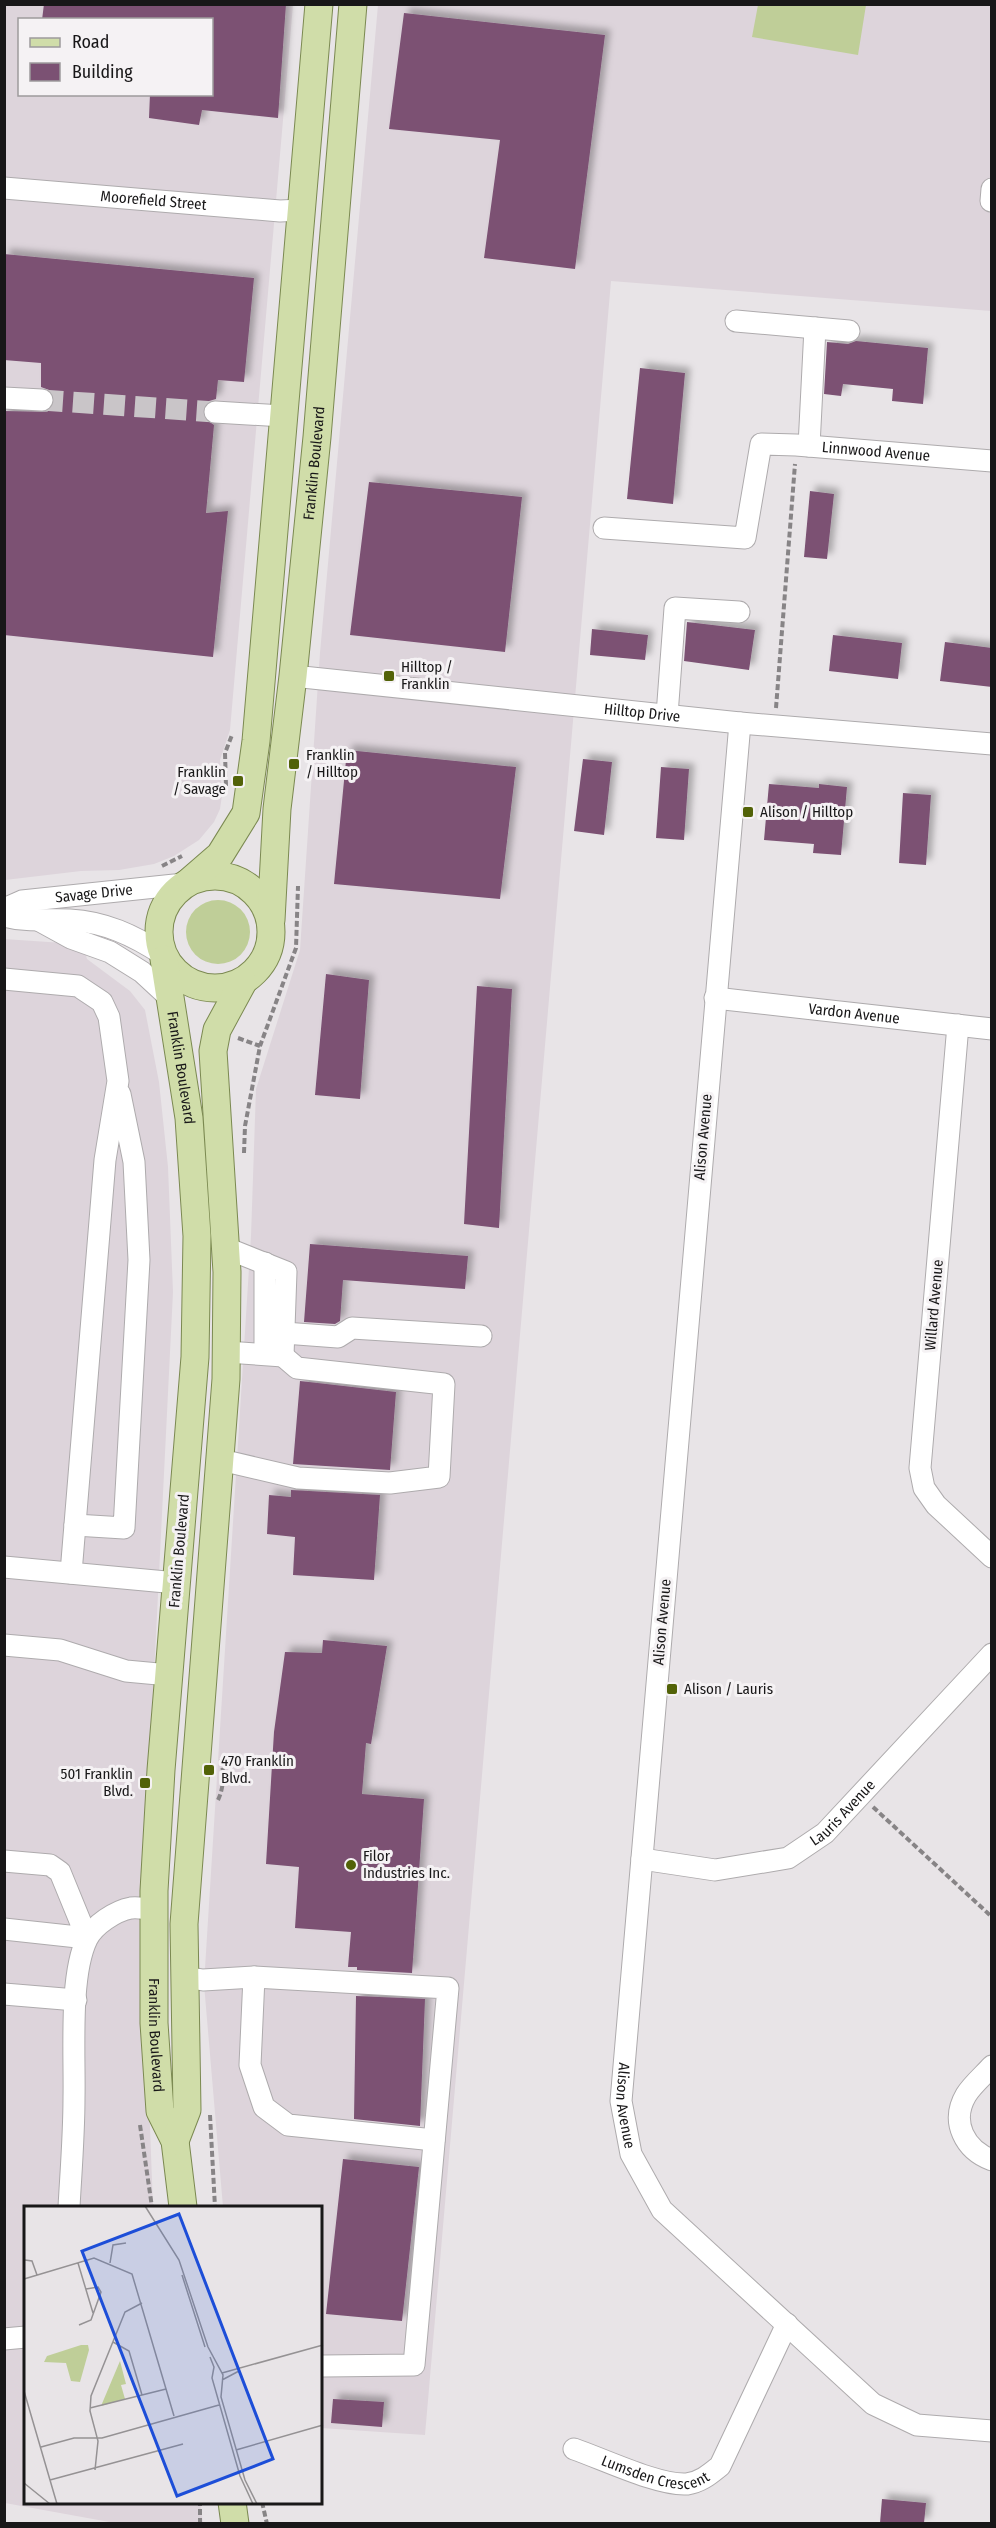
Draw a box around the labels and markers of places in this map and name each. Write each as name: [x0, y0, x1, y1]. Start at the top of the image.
place label: Hilltop / Franklin: [401, 658, 453, 693]
marker: Hilltop / Franklin: [382, 669, 396, 683]
place label: Franklin / Hilltop: [306, 746, 358, 781]
marker: Franklin / Hilltop: [287, 757, 301, 771]
place label: Franklin / Savage: [173, 763, 226, 798]
marker: Franklin / Savage: [231, 774, 245, 788]
place label: Alison / Hilltop: [760, 803, 853, 821]
marker: Alison / Hilltop: [741, 805, 755, 819]
place label: Alison / Lauris: [684, 1680, 773, 1698]
marker: Alison / Lauris: [665, 1682, 679, 1696]
place label: 470 Franklin Blvd.: [221, 1752, 294, 1787]
marker: 470 Franklin Blvd.: [202, 1763, 216, 1777]
place label: 501 Franklin Blvd.: [61, 1765, 133, 1800]
marker: 501 Franklin Blvd.: [138, 1776, 152, 1790]
place label: Filor Industries Inc.: [363, 1847, 450, 1882]
marker: Filor Industries Inc.: [344, 1858, 358, 1872]

